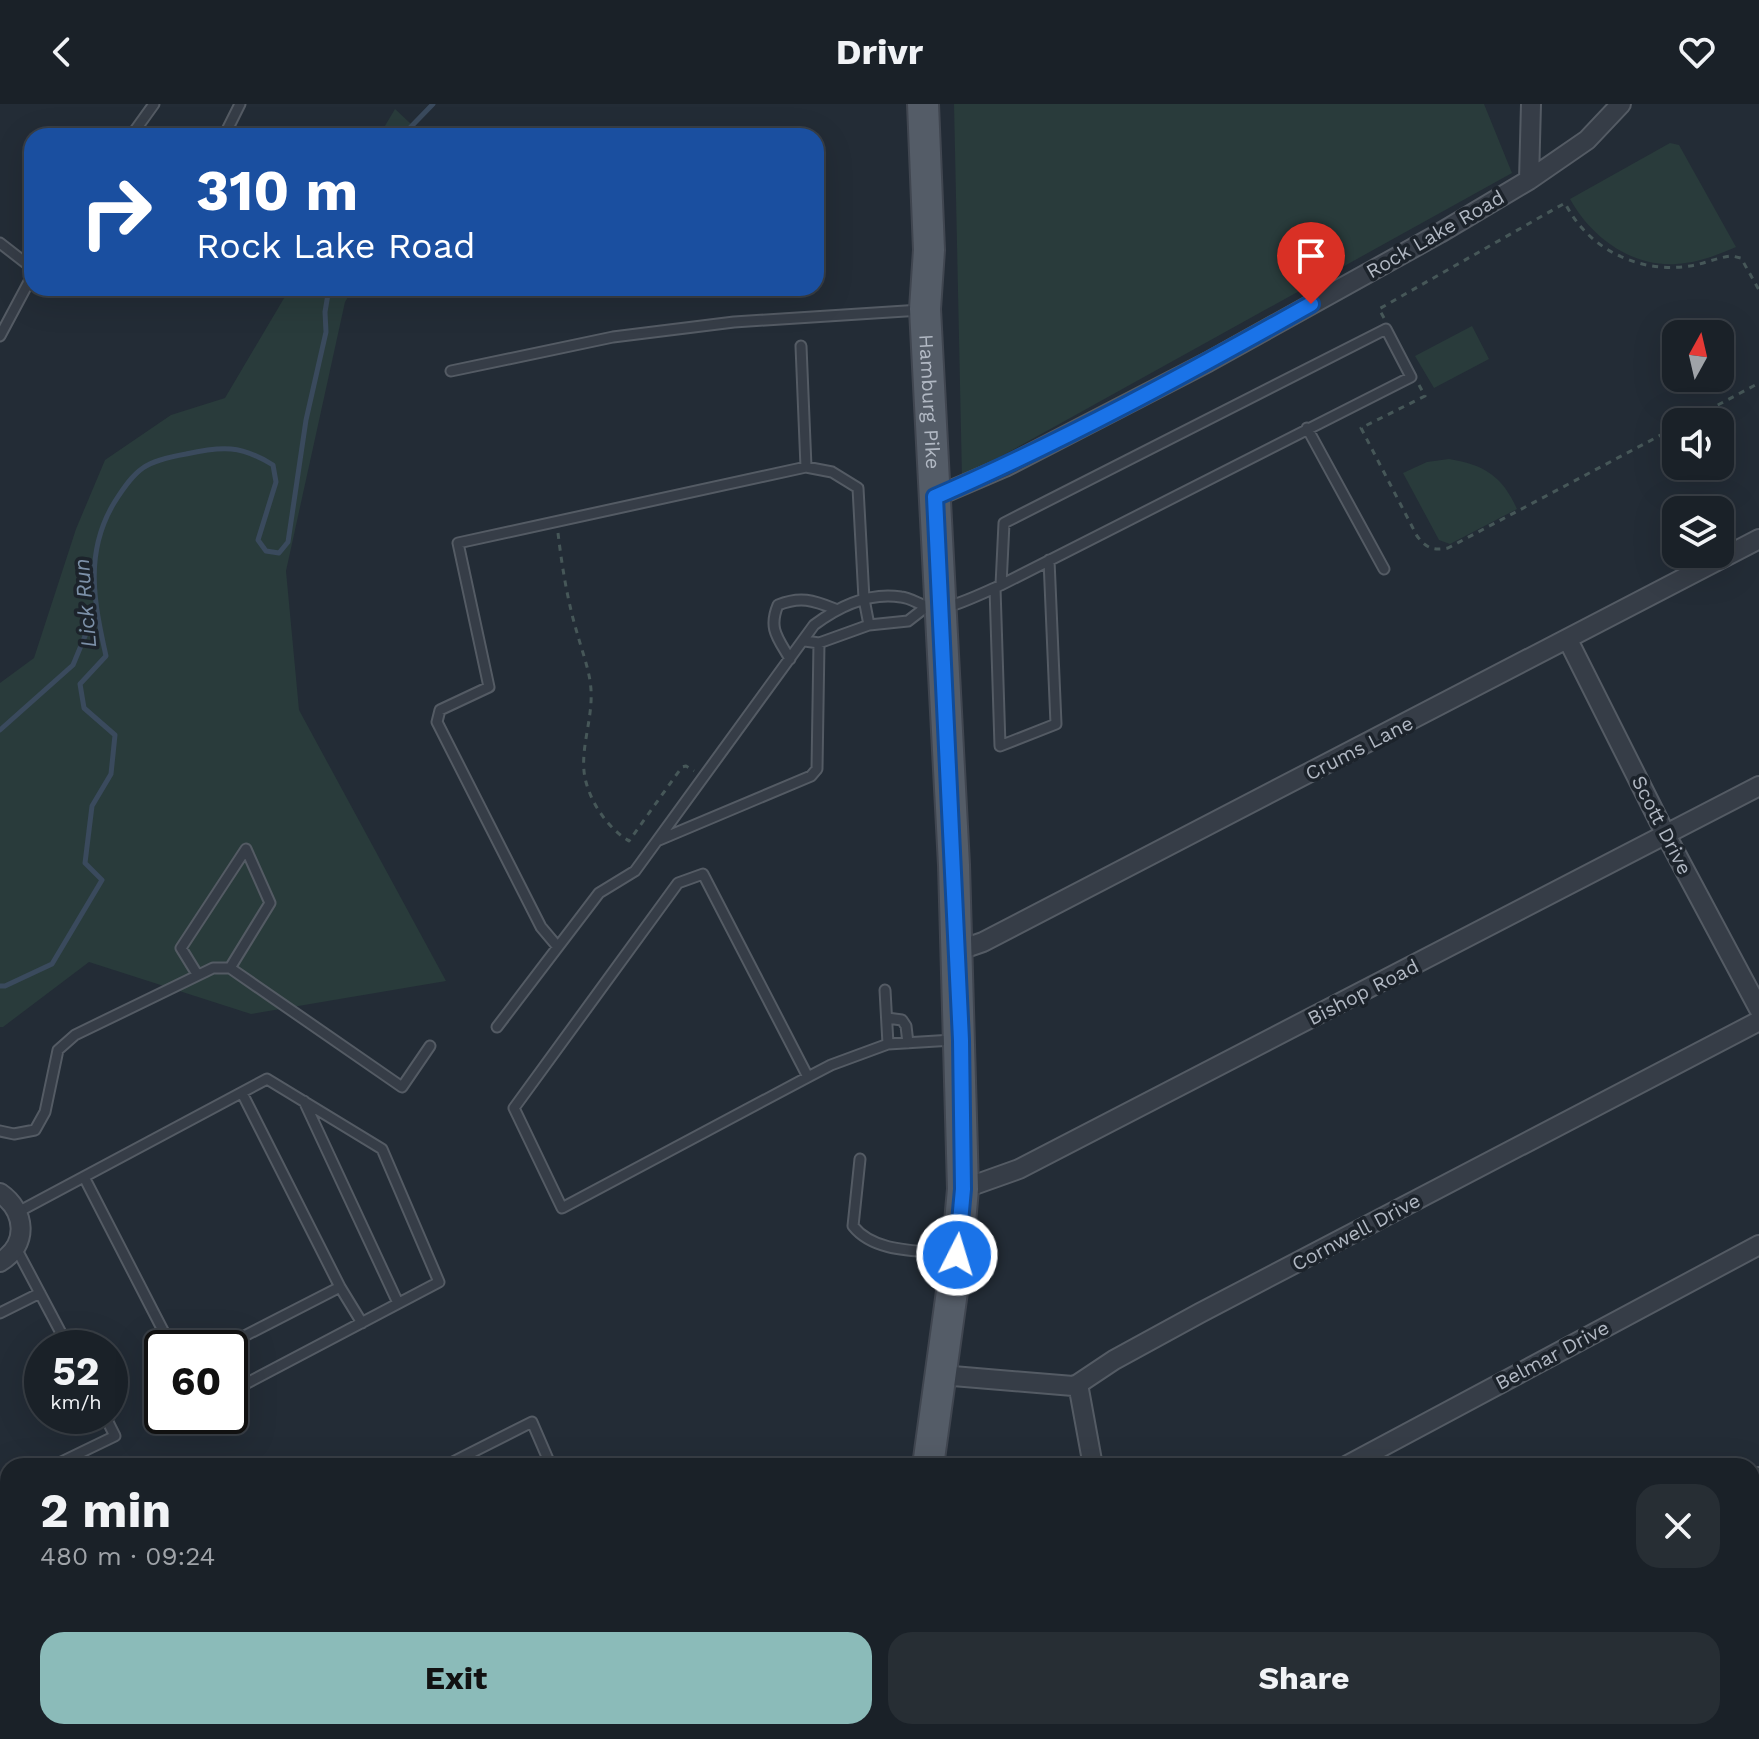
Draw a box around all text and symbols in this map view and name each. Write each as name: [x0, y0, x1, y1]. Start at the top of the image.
icon: back: [40, 30, 84, 74]
icon: heart: [1675, 30, 1719, 74]
text: Drivr: [836, 31, 923, 73]
text: 310 m: [196, 158, 358, 224]
icon: right: [64, 160, 168, 264]
street label: Rock Lake Road: [1362, 185, 1508, 283]
pin: [1277, 222, 1345, 304]
text: Rock Lake Road: [196, 225, 476, 267]
icon: arrive: [1289, 234, 1333, 278]
north arrow: [1662, 320, 1734, 392]
map controls: [1662, 320, 1734, 568]
street label: Hamburg Pike: [914, 334, 945, 470]
button: sound: [1662, 408, 1734, 480]
button: layers: [1662, 496, 1734, 568]
water label: Lick Run: [69, 557, 101, 649]
street label: Crums Lane: [1301, 711, 1417, 785]
street label: Scott Drive: [1627, 771, 1697, 879]
street label: Bishop Road: [1303, 954, 1423, 1030]
street label: Cornwell Drive: [1288, 1188, 1424, 1276]
position arrow: [915, 1213, 999, 1297]
street label: Belmar Drive: [1491, 1315, 1613, 1395]
speed limit sign: 60: [144, 1330, 248, 1434]
text: 52: [52, 1348, 100, 1395]
text: km/h: [50, 1390, 102, 1414]
text: 2 min: [40, 1482, 171, 1539]
button: close: [1636, 1484, 1720, 1568]
text: 480 m · 09:24: [40, 1541, 216, 1571]
button: Exit: [40, 1632, 872, 1724]
button: Share: [888, 1632, 1720, 1724]

